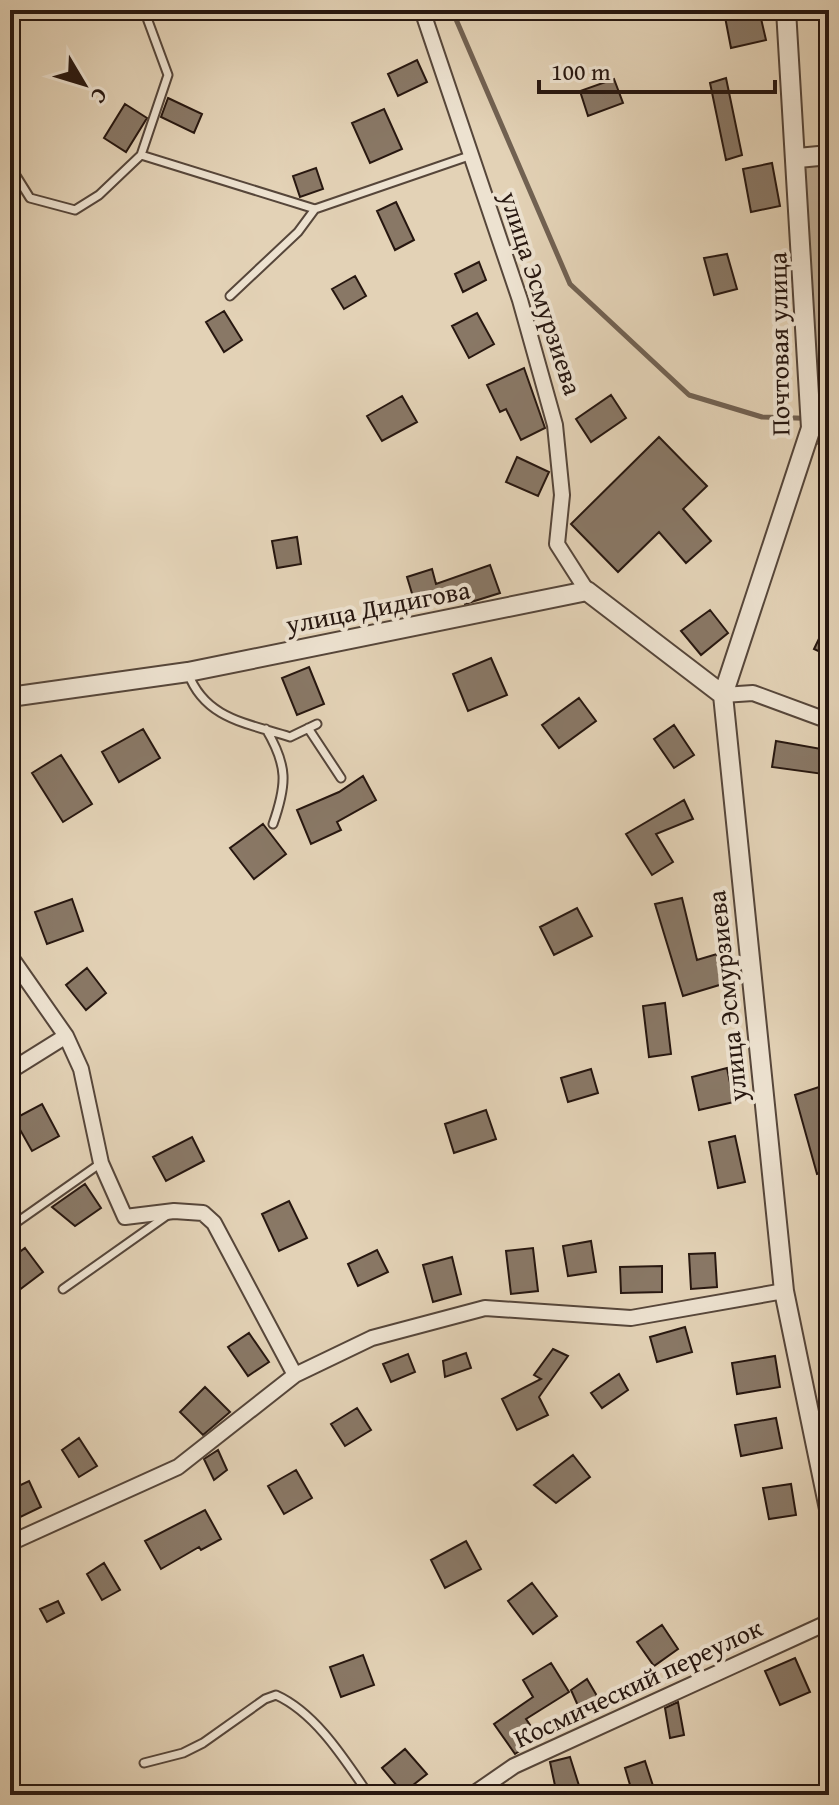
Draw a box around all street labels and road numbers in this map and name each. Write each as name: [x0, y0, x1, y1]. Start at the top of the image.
street label: улица Эсмурзиева: [490, 185, 593, 400]
street label: Почтовая улица: [757, 251, 800, 436]
street label: улица Дидигова: [281, 569, 474, 644]
street label: улица Эсмурзиева: [696, 888, 757, 1105]
street label: Космический переулок: [507, 1608, 769, 1757]

